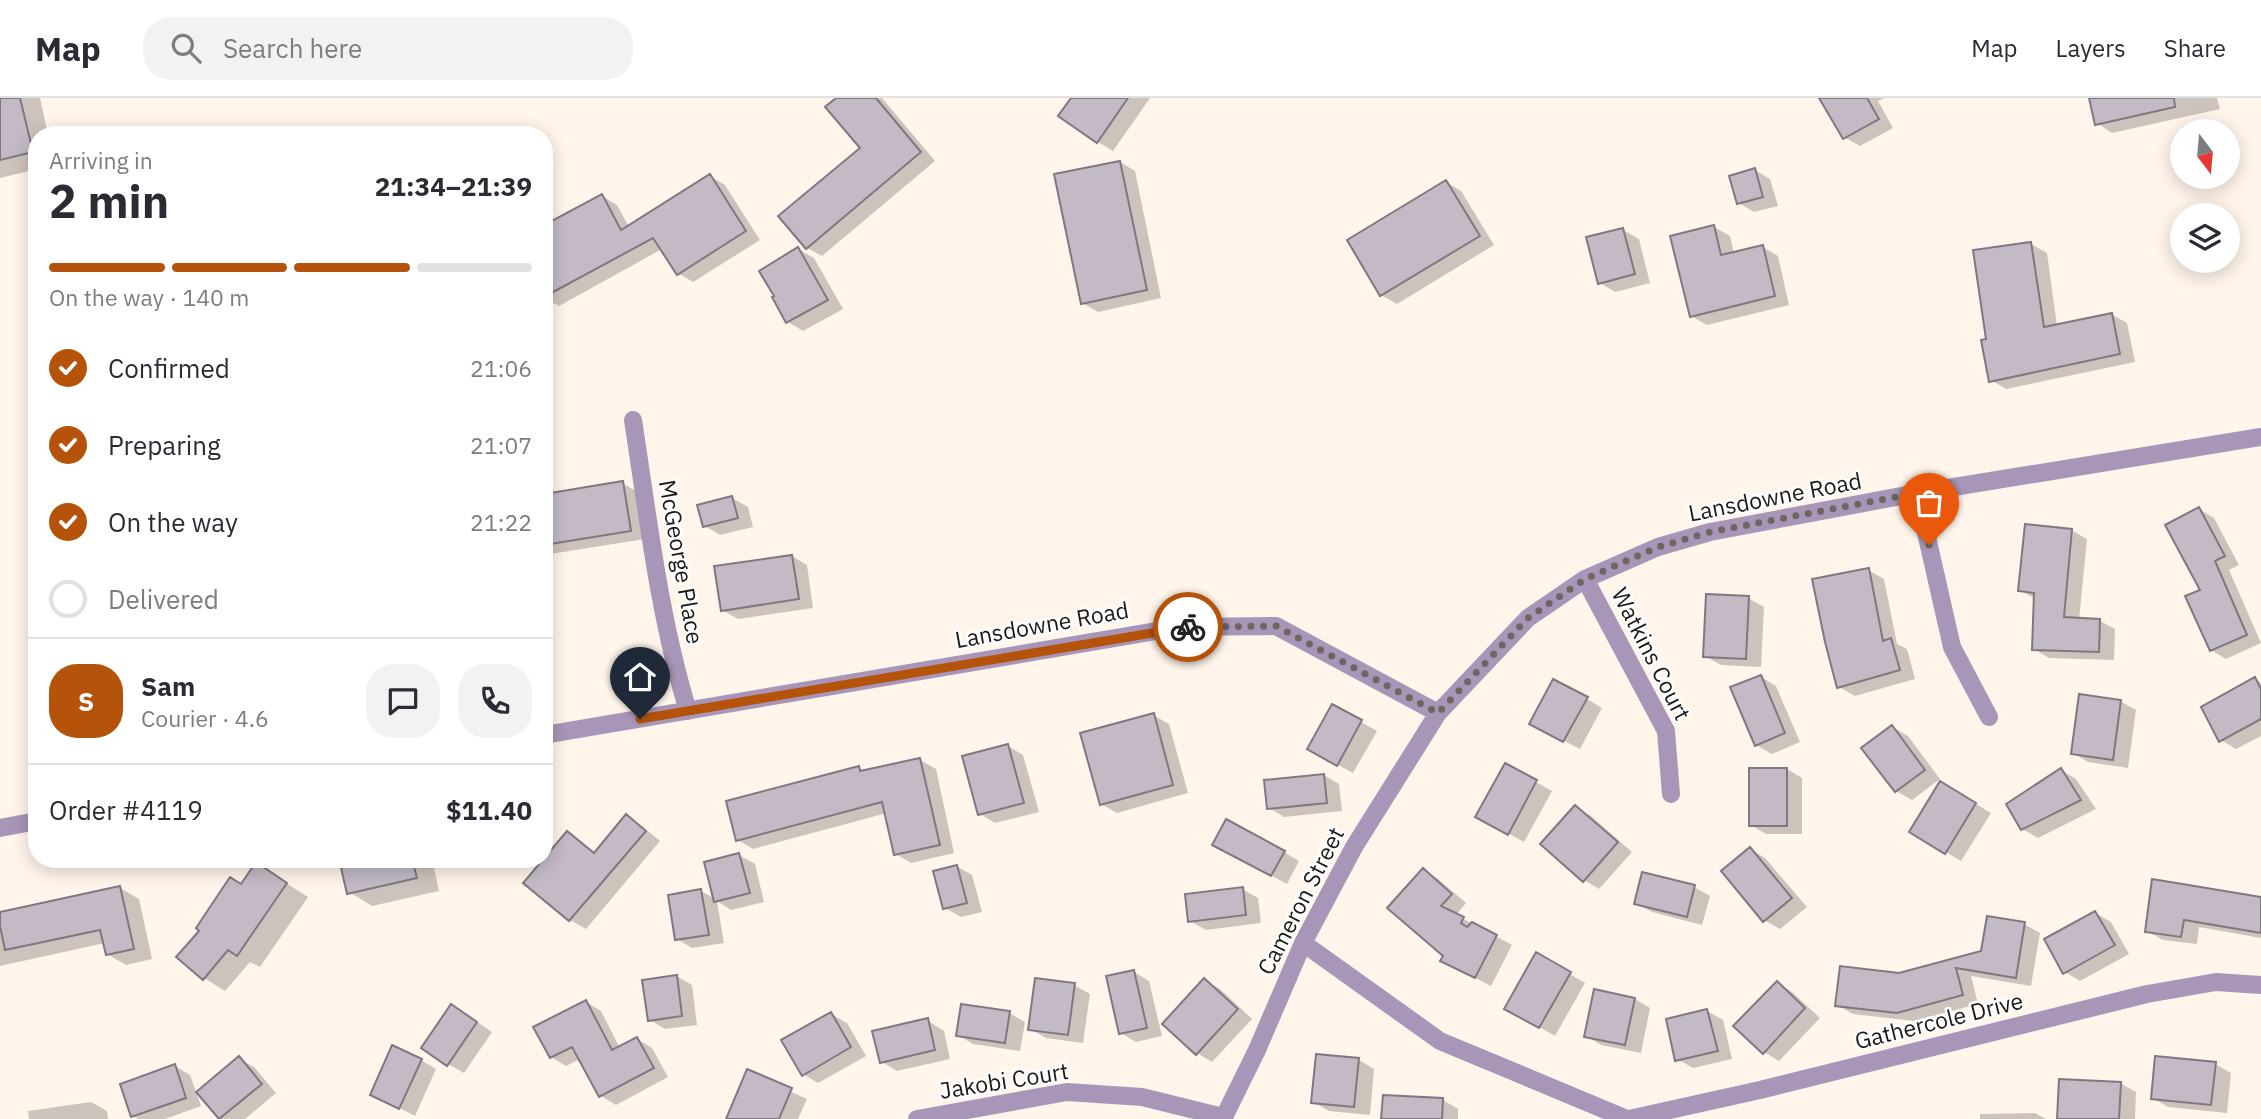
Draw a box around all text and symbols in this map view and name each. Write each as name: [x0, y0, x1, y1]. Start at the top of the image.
search box: [143, 17, 633, 80]
text: Map: [35, 27, 101, 70]
icon: search: [167, 29, 205, 67]
text: Search here: [223, 31, 362, 65]
text: Map: [1971, 32, 2018, 64]
text: Layers: [2056, 32, 2126, 64]
text: Share: [2164, 32, 2226, 64]
north arrow: [2170, 119, 2240, 189]
map controls: [2170, 119, 2240, 273]
text: Arriving in: [49, 145, 153, 175]
text: 21:34–21:39: [375, 169, 532, 203]
text: 2 min: [49, 171, 169, 231]
button: layers: [2170, 203, 2240, 273]
text: On the way · 140 m: [49, 282, 249, 312]
icon: check: [49, 349, 87, 387]
text: Confirmed: [108, 351, 230, 385]
text: 21:06: [470, 353, 532, 383]
icon: check: [49, 426, 87, 464]
text: Preparing: [108, 428, 221, 462]
text: 21:07: [470, 430, 532, 460]
street label: Lansdowne Road: [1686, 465, 1864, 528]
pin: [1899, 473, 1959, 545]
street label: McGeorge Place: [653, 477, 711, 646]
icon: bag: [1910, 484, 1948, 522]
icon: check: [49, 503, 87, 541]
text: On the way: [108, 505, 238, 539]
text: 21:22: [470, 507, 532, 537]
text: Delivered: [108, 582, 219, 616]
street label: Watkins Court: [1606, 582, 1698, 725]
courier: [1153, 592, 1223, 662]
street label: Lansdowne Road: [953, 594, 1131, 654]
icon: bike: [1169, 608, 1207, 646]
pin: [610, 647, 670, 719]
icon: home: [621, 658, 659, 696]
button: chat: [366, 664, 440, 738]
button: phone: [458, 664, 532, 738]
text: Sam: [141, 669, 195, 703]
text: S: [78, 684, 94, 718]
text: Courier · 4.6: [141, 703, 269, 733]
text: Order #4119: [49, 793, 203, 827]
text: $11.40: [446, 793, 532, 827]
street label: Cameron Street: [1250, 822, 1350, 980]
street label: Gathercole Drive: [1852, 985, 2026, 1055]
street label: Jakobi Court: [937, 1055, 1070, 1105]

